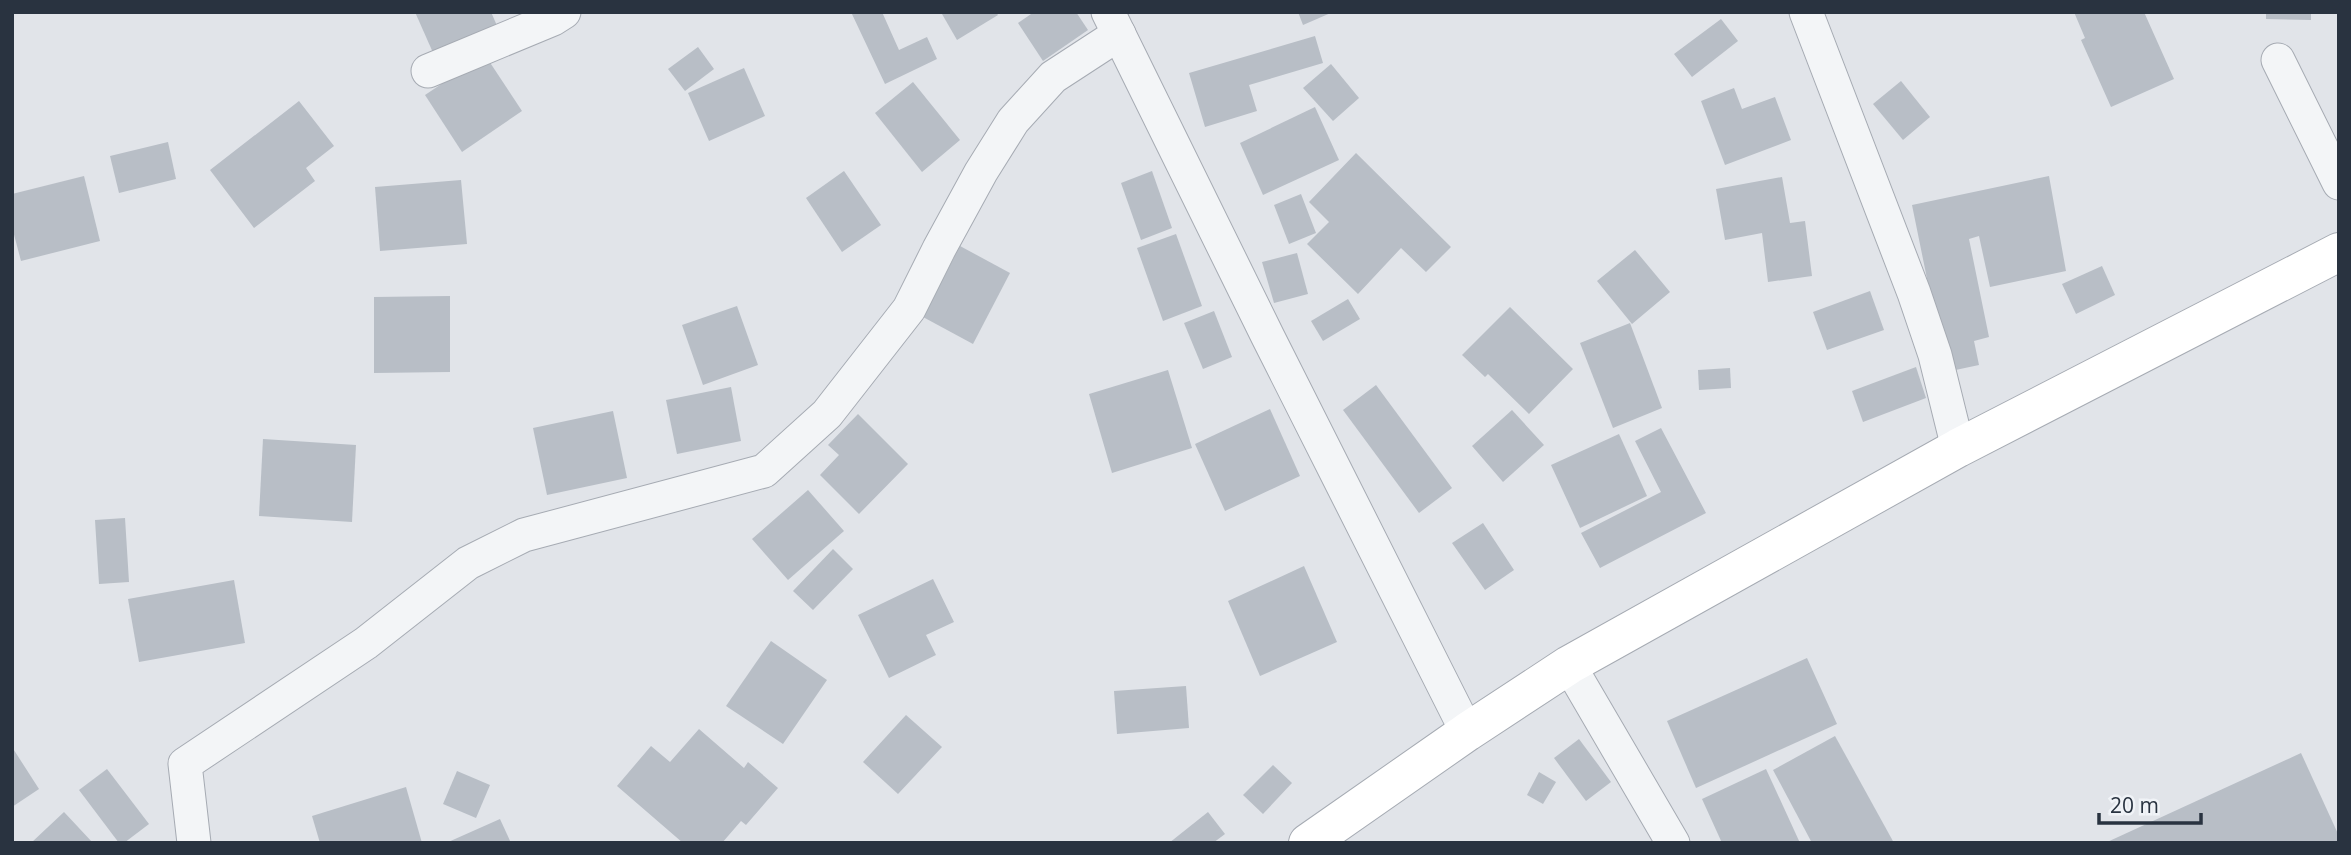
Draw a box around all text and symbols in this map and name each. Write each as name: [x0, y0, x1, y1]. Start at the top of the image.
scale bar: [2099, 782, 2200, 826]
text: 20 m: [2110, 791, 2159, 819]

